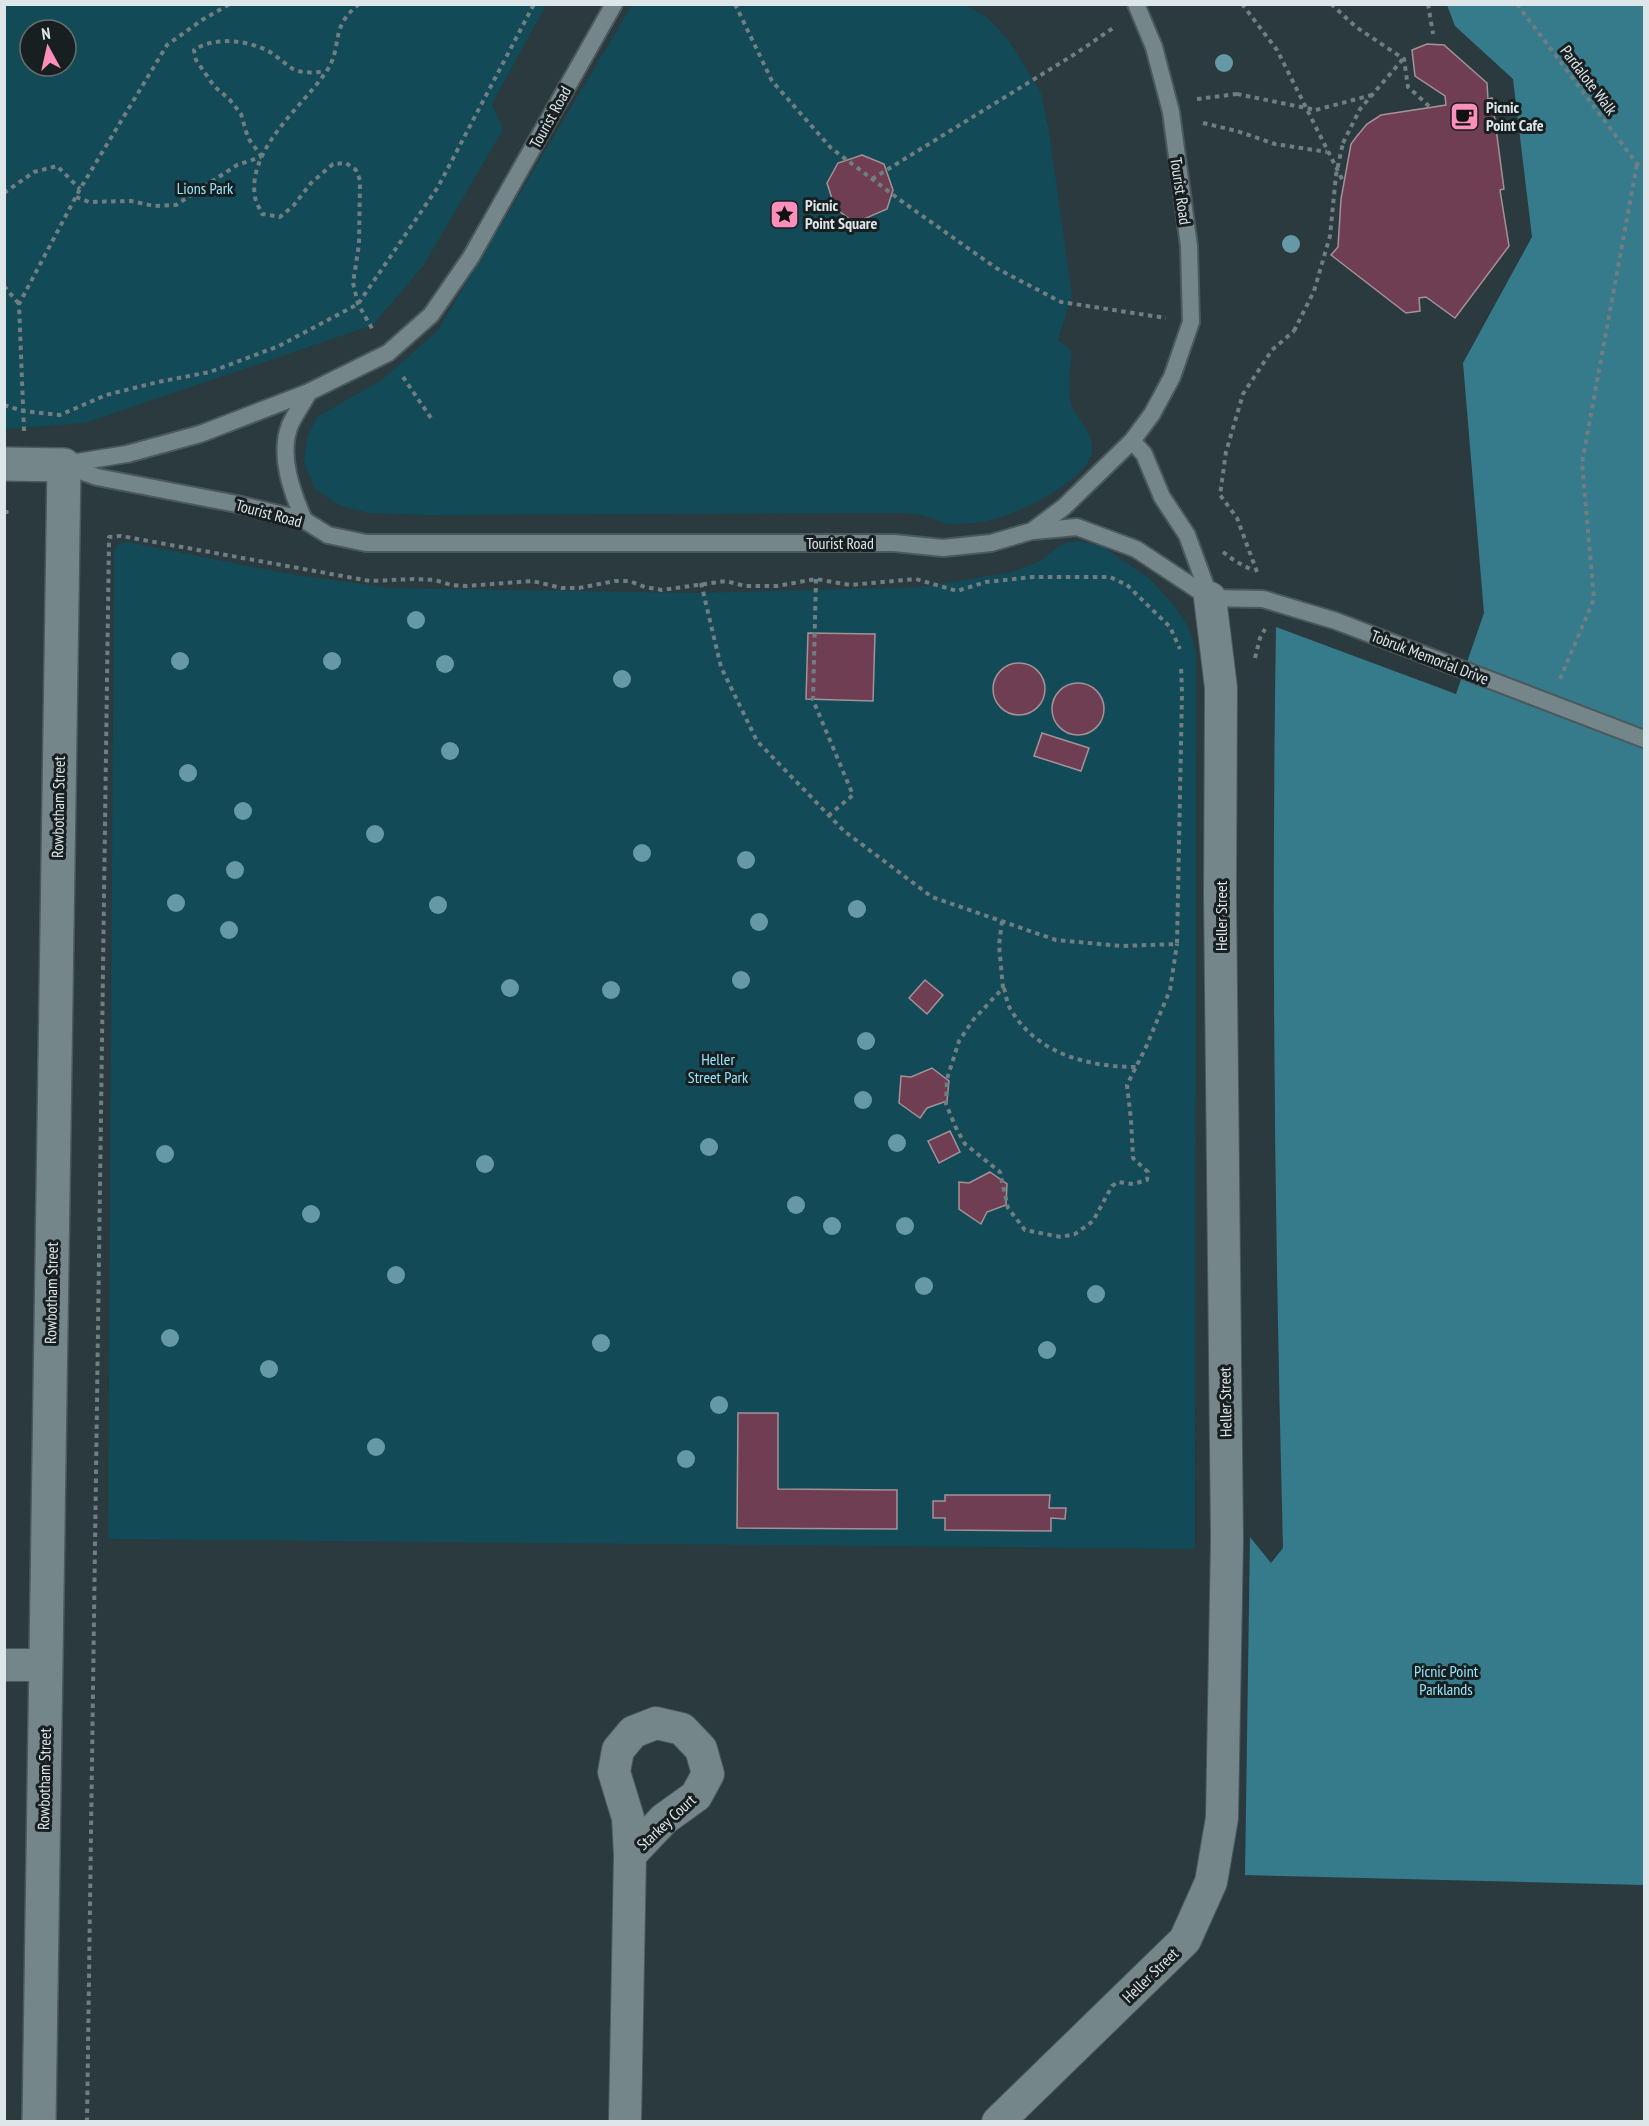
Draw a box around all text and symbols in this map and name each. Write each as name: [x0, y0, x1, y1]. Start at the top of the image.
north arrow: [18, 18, 78, 78]
text: N: [40, 23, 52, 44]
street label: Pardalote Walk: [1556, 41, 1622, 119]
street label: Tourist Road: [525, 82, 575, 151]
place label: Picnic Point Cafe: [1486, 97, 1544, 135]
cafe icon: Picnic Point Cafe: [1449, 100, 1481, 132]
street label: Tourist Road: [1166, 156, 1196, 226]
park label: Lions Park: [177, 178, 234, 198]
place label: Picnic Point Square: [805, 195, 878, 233]
place icon: Picnic Point Square: [768, 198, 800, 230]
street label: Tourist Road: [234, 495, 304, 531]
street label: Tourist Road: [806, 533, 874, 553]
street label: Tobruk Memorial Drive: [1368, 625, 1492, 689]
street label: Rowbotham Street: [47, 755, 69, 858]
street label: Heller Street: [1211, 880, 1231, 951]
park label: Heller Street Park: [688, 1049, 749, 1087]
street label: Rowbotham Street: [40, 1241, 62, 1344]
street label: Heller Street: [1214, 1366, 1236, 1437]
park label: Picnic Point Parklands: [1414, 1661, 1479, 1699]
street label: Rowbotham Street: [33, 1727, 55, 1830]
street label: Starkey Court: [632, 1789, 700, 1854]
street label: Heller Street: [1118, 1943, 1183, 2007]

